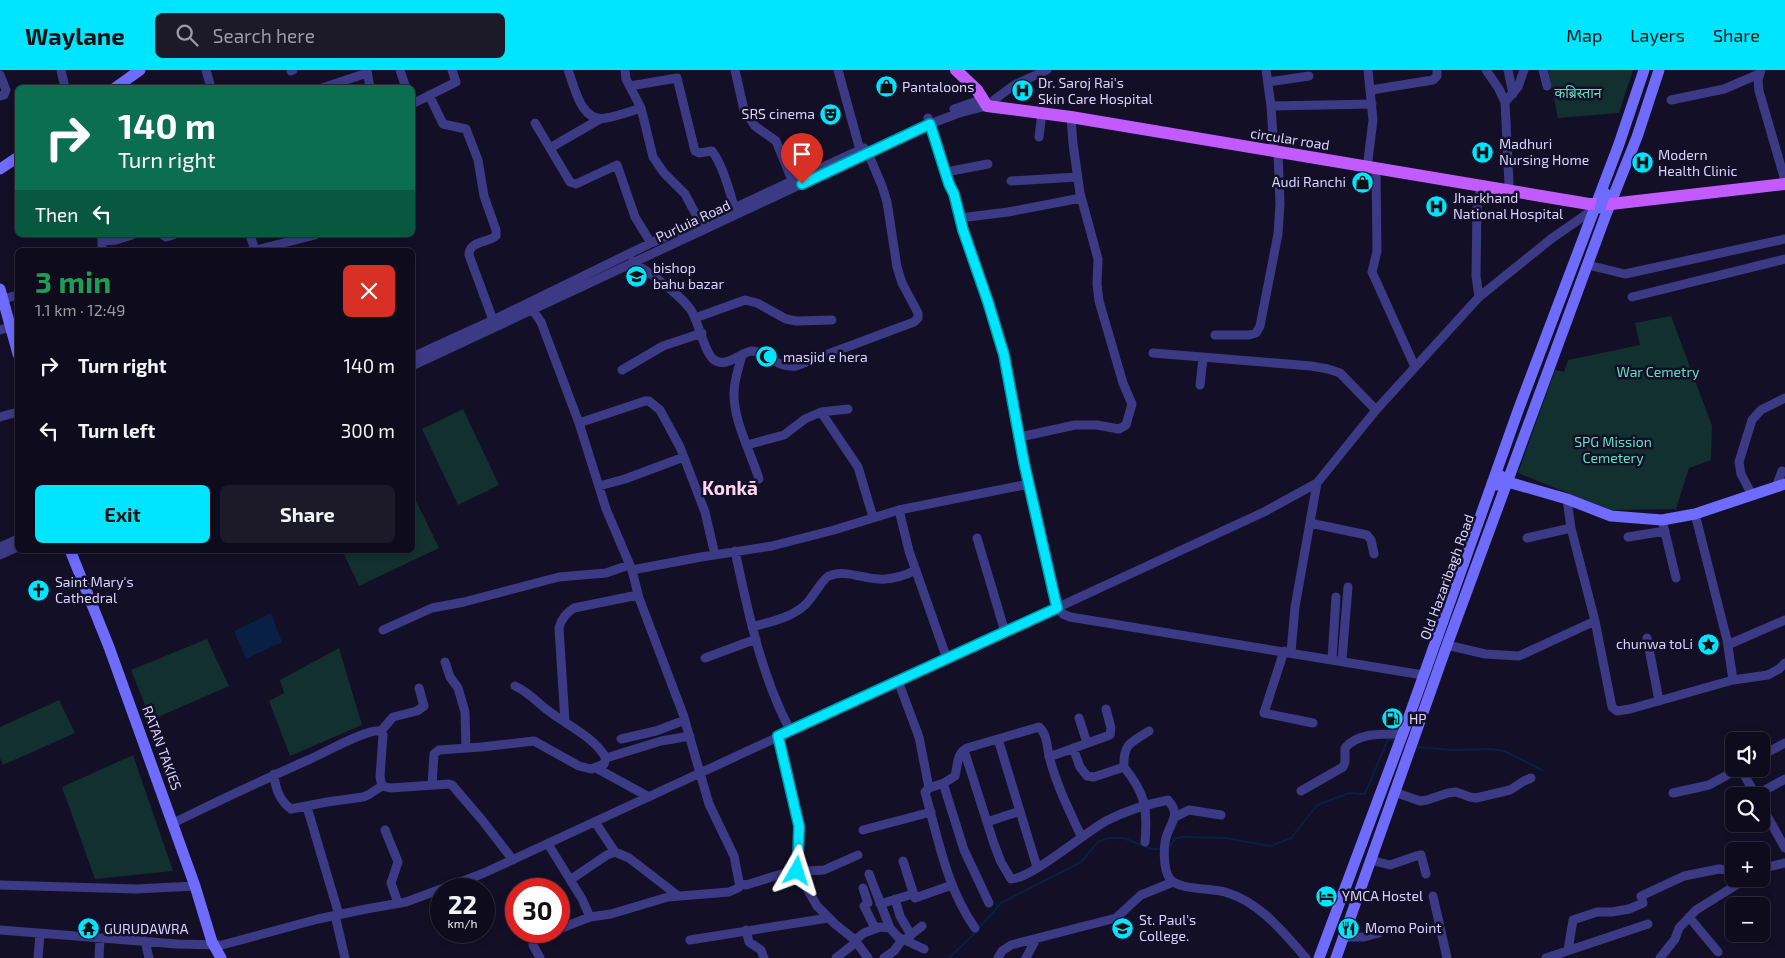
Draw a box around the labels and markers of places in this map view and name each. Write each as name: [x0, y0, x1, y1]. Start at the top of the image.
place label: Dr. Saroj Rai's Skin Care Hospital: [1038, 74, 1153, 107]
shop icon: Pantaloons: [874, 75, 898, 99]
place label: Pantaloons: [902, 78, 974, 95]
hospital icon: Dr. Saroj Rai's Skin Care Hospital: [1010, 79, 1034, 103]
theatre icon: SRS cinema: [819, 102, 843, 126]
place label: SRS cinema: [742, 105, 815, 122]
pin: [781, 133, 823, 184]
place label: Madhuri Nursing Home: [1499, 135, 1589, 168]
hospital icon: Madhuri Nursing Home: [1471, 140, 1495, 164]
place label: Modern Health Clinic: [1658, 146, 1737, 179]
hospital icon: Modern Health Clinic: [1630, 151, 1654, 175]
shop icon: Audi Ranchi: [1350, 170, 1374, 194]
place label: Audi Ranchi: [1272, 173, 1346, 190]
place label: Jharkhand National Hospital: [1453, 189, 1564, 222]
hospital icon: Jharkhand National Hospital: [1425, 194, 1449, 218]
place label: bishop bahu bazar: [653, 259, 724, 292]
school or university icon: bishop bahu bazar: [625, 264, 649, 288]
mosque icon: masjid e hera: [755, 345, 779, 369]
place label: masjid e hera: [783, 348, 868, 365]
place label: Saint Mary's Cathedral: [55, 573, 134, 606]
church icon: Saint Mary's Cathedral: [27, 578, 51, 602]
place icon: chunwa toLi: [1697, 632, 1721, 656]
place label: chunwa toLi: [1616, 635, 1693, 652]
fuel station icon: HP: [1381, 707, 1405, 731]
place label: HP: [1409, 710, 1427, 727]
hotel icon: YMCA Hostel: [1314, 884, 1338, 908]
place label: YMCA Hostel: [1342, 887, 1424, 904]
place label: St. Paul's College.: [1139, 911, 1196, 944]
school or university icon: St. Paul's College.: [1111, 916, 1135, 940]
restaurant icon: Momo Point: [1337, 916, 1361, 940]
temple icon: GURUDAWRA: [76, 917, 100, 941]
place label: Momo Point: [1365, 919, 1442, 936]
place label: GURUDAWRA: [104, 920, 189, 937]

